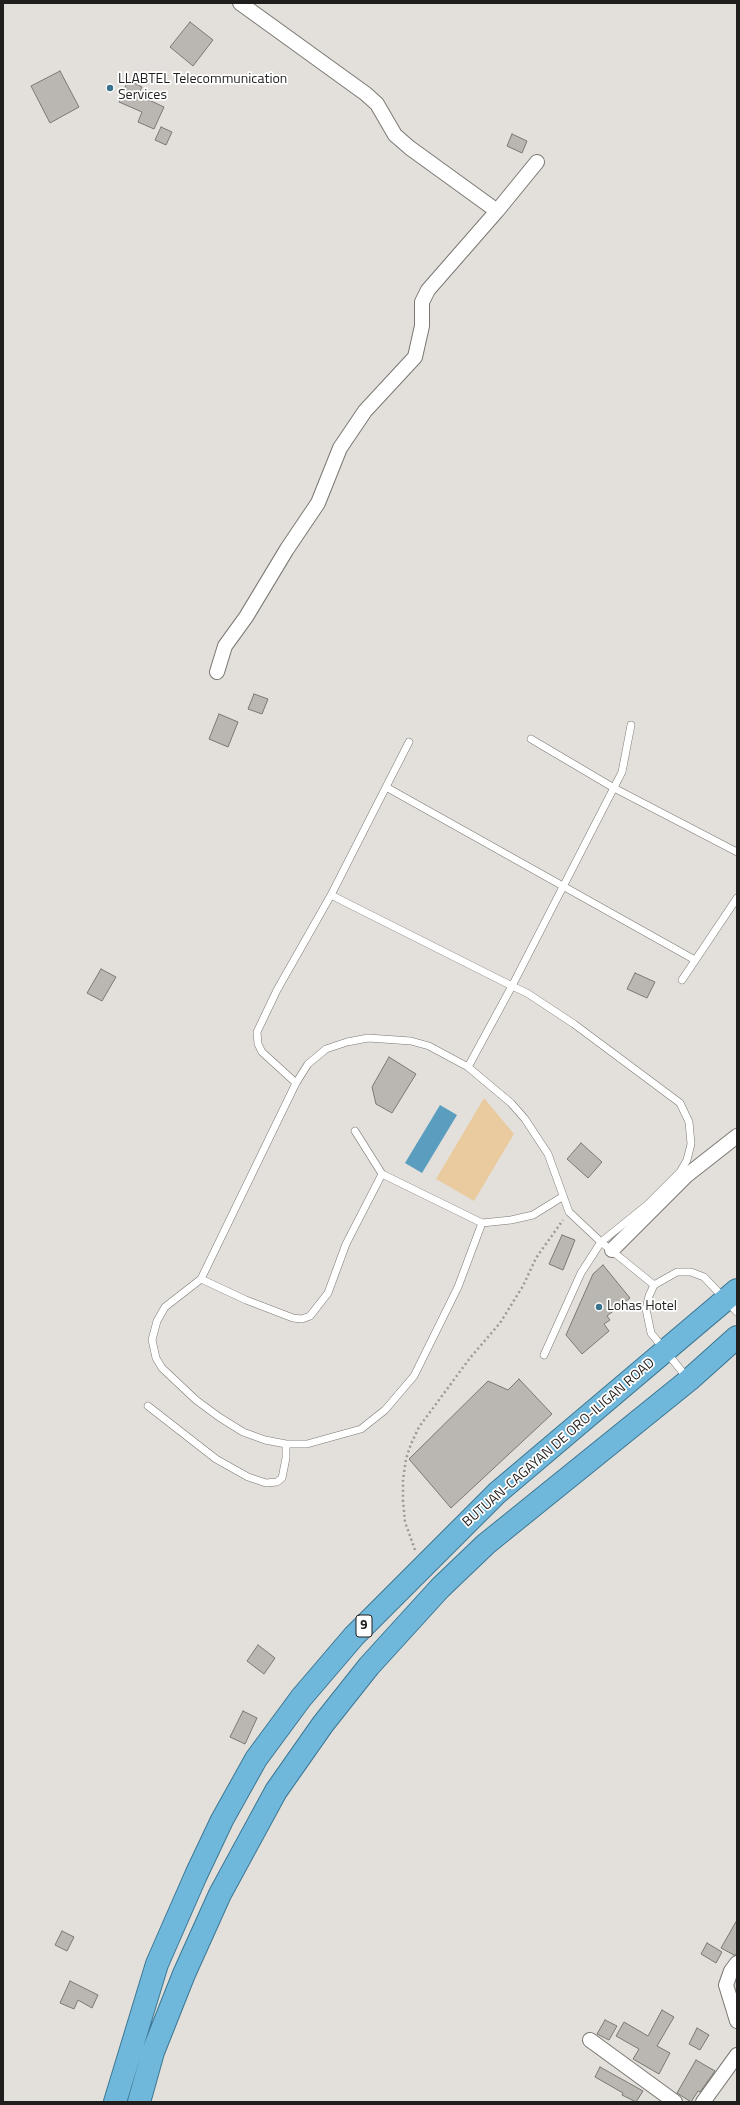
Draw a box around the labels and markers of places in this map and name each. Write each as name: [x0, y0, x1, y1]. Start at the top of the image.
place label: LLABTEL Telecommunication Services: [118, 72, 287, 104]
marker: LLABTEL Telecommunication Services: [105, 83, 115, 93]
place label: Lohas Hotel: [607, 1299, 677, 1315]
marker: Lohas Hotel: [594, 1302, 604, 1312]

